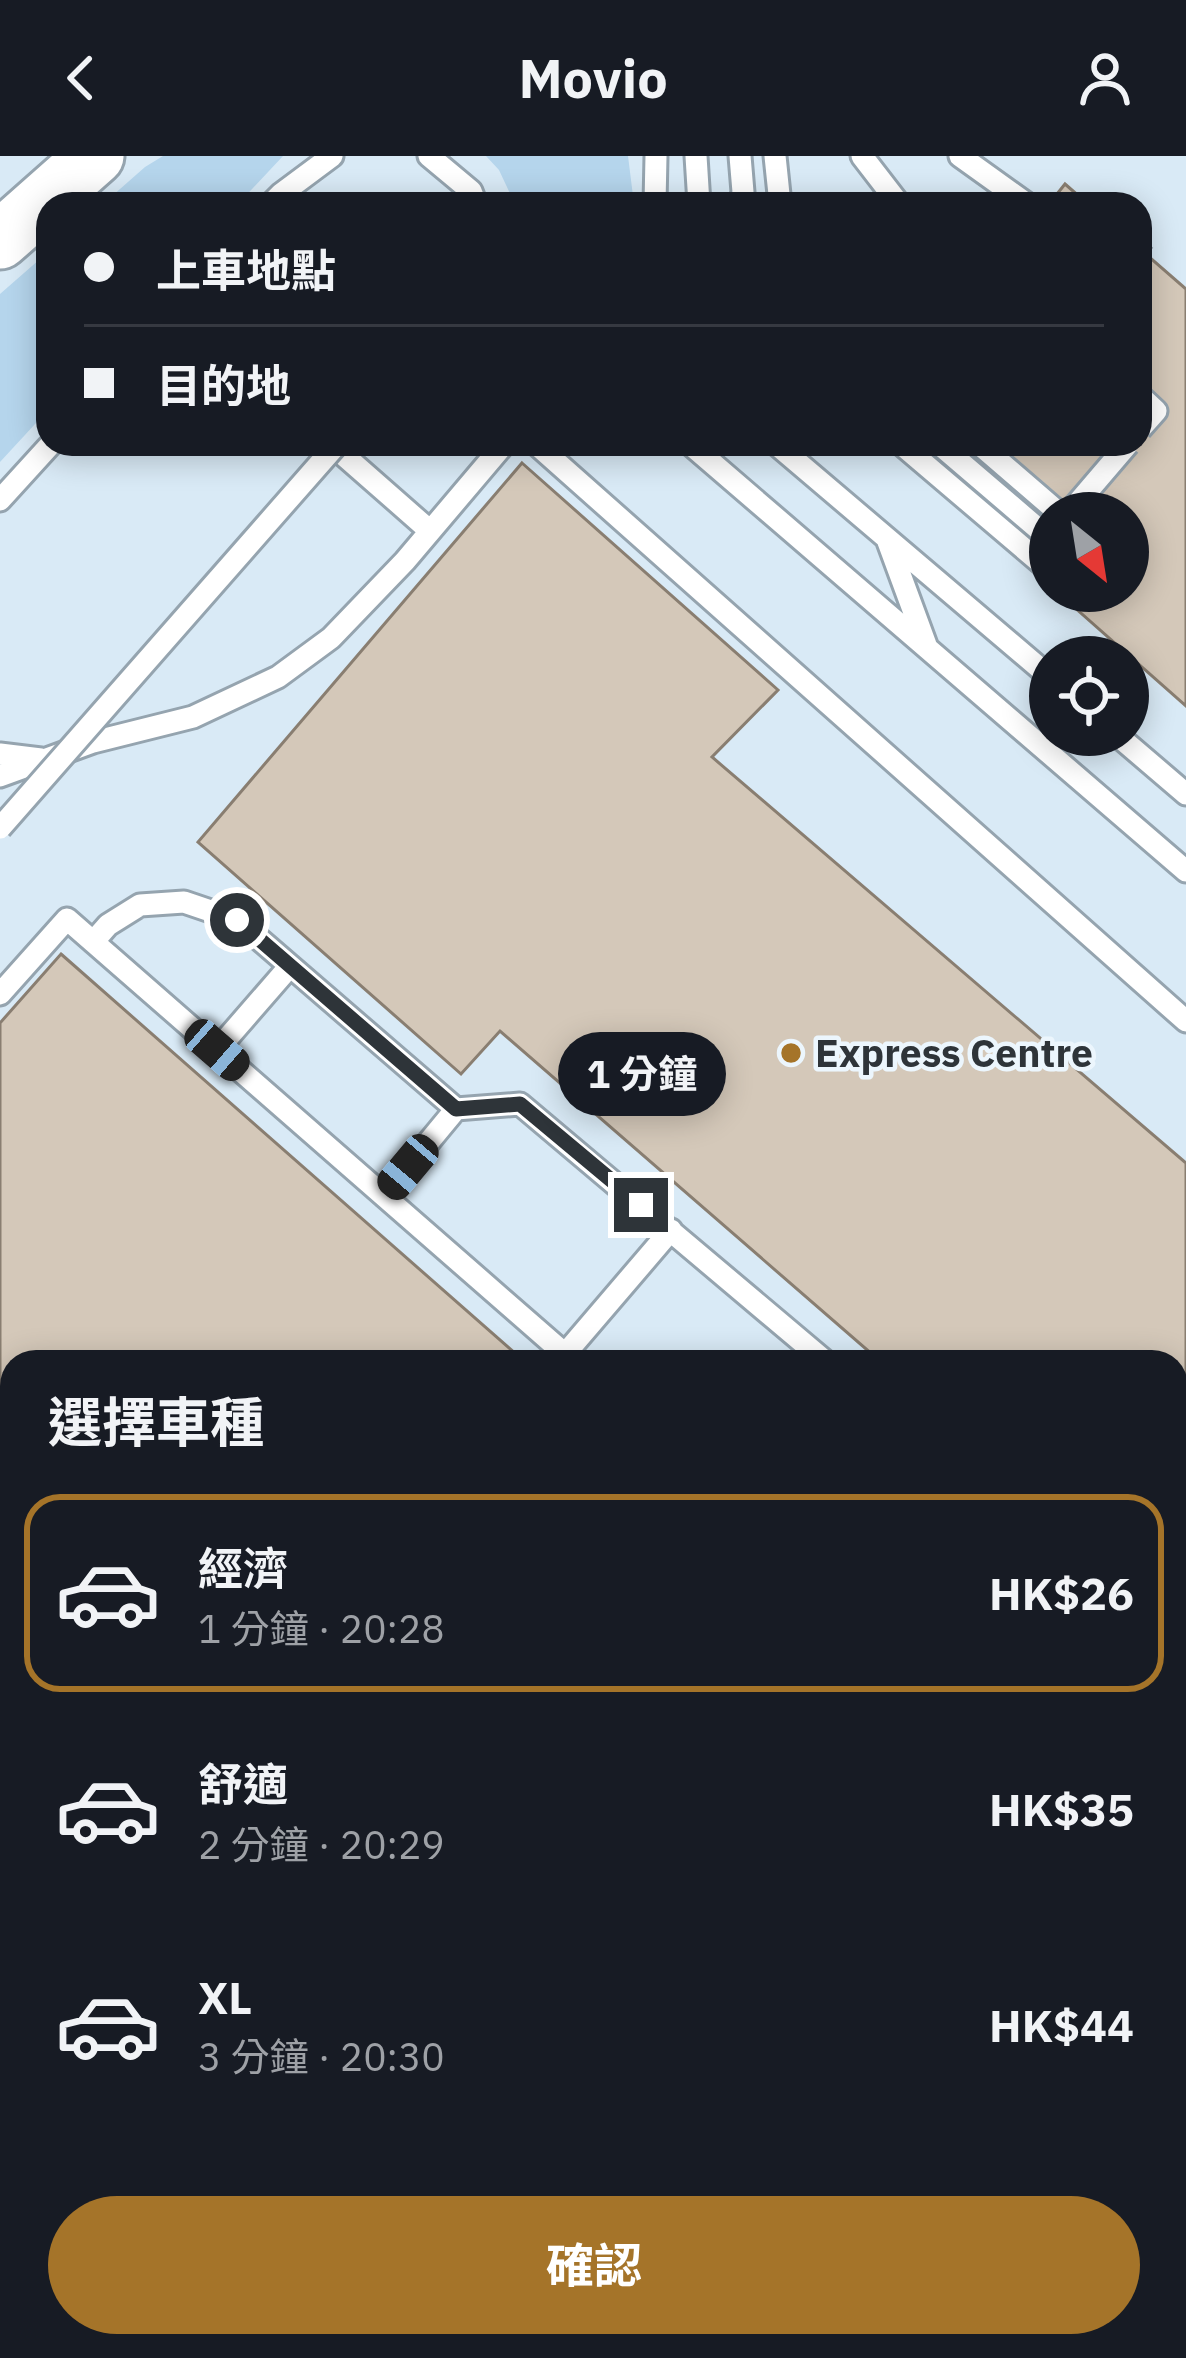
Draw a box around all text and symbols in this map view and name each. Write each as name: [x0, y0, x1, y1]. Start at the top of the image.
text: Movio: [518, 43, 668, 113]
icon: back: [48, 45, 114, 111]
icon: person: [1072, 45, 1138, 111]
text: 上車地點: [156, 241, 336, 299]
text: 目的地: [156, 356, 291, 414]
north arrow: [1029, 492, 1149, 612]
map controls: [1029, 492, 1149, 756]
button: locate: [1029, 636, 1149, 756]
route start: [210, 893, 264, 947]
car: [178, 1013, 256, 1087]
place label: Express Centre: [815, 1027, 1093, 1078]
callout: 1 分鐘: [557, 1031, 725, 1115]
marker: Express Centre: [778, 1040, 804, 1066]
text: 1 分鐘: [587, 1048, 697, 1099]
car: [371, 1128, 445, 1206]
route end: [614, 1178, 668, 1232]
text: 選擇車種: [48, 1387, 264, 1457]
icon: car: [54, 1539, 162, 1647]
text: 經濟: [198, 1539, 288, 1597]
text: HK$26: [989, 1564, 1134, 1622]
text: 1 分鐘 · 20:28: [198, 1603, 445, 1654]
icon: car: [54, 1755, 162, 1863]
text: 舒適: [198, 1755, 288, 1813]
text: HK$35: [989, 1780, 1134, 1838]
text: 2 分鐘 · 20:29: [198, 1819, 445, 1870]
text: XL: [198, 1968, 252, 2026]
icon: car: [54, 1971, 162, 2079]
text: HK$44: [989, 1996, 1134, 2054]
text: 3 分鐘 · 20:30: [198, 2031, 445, 2082]
button: 確認: [48, 2196, 1140, 2334]

